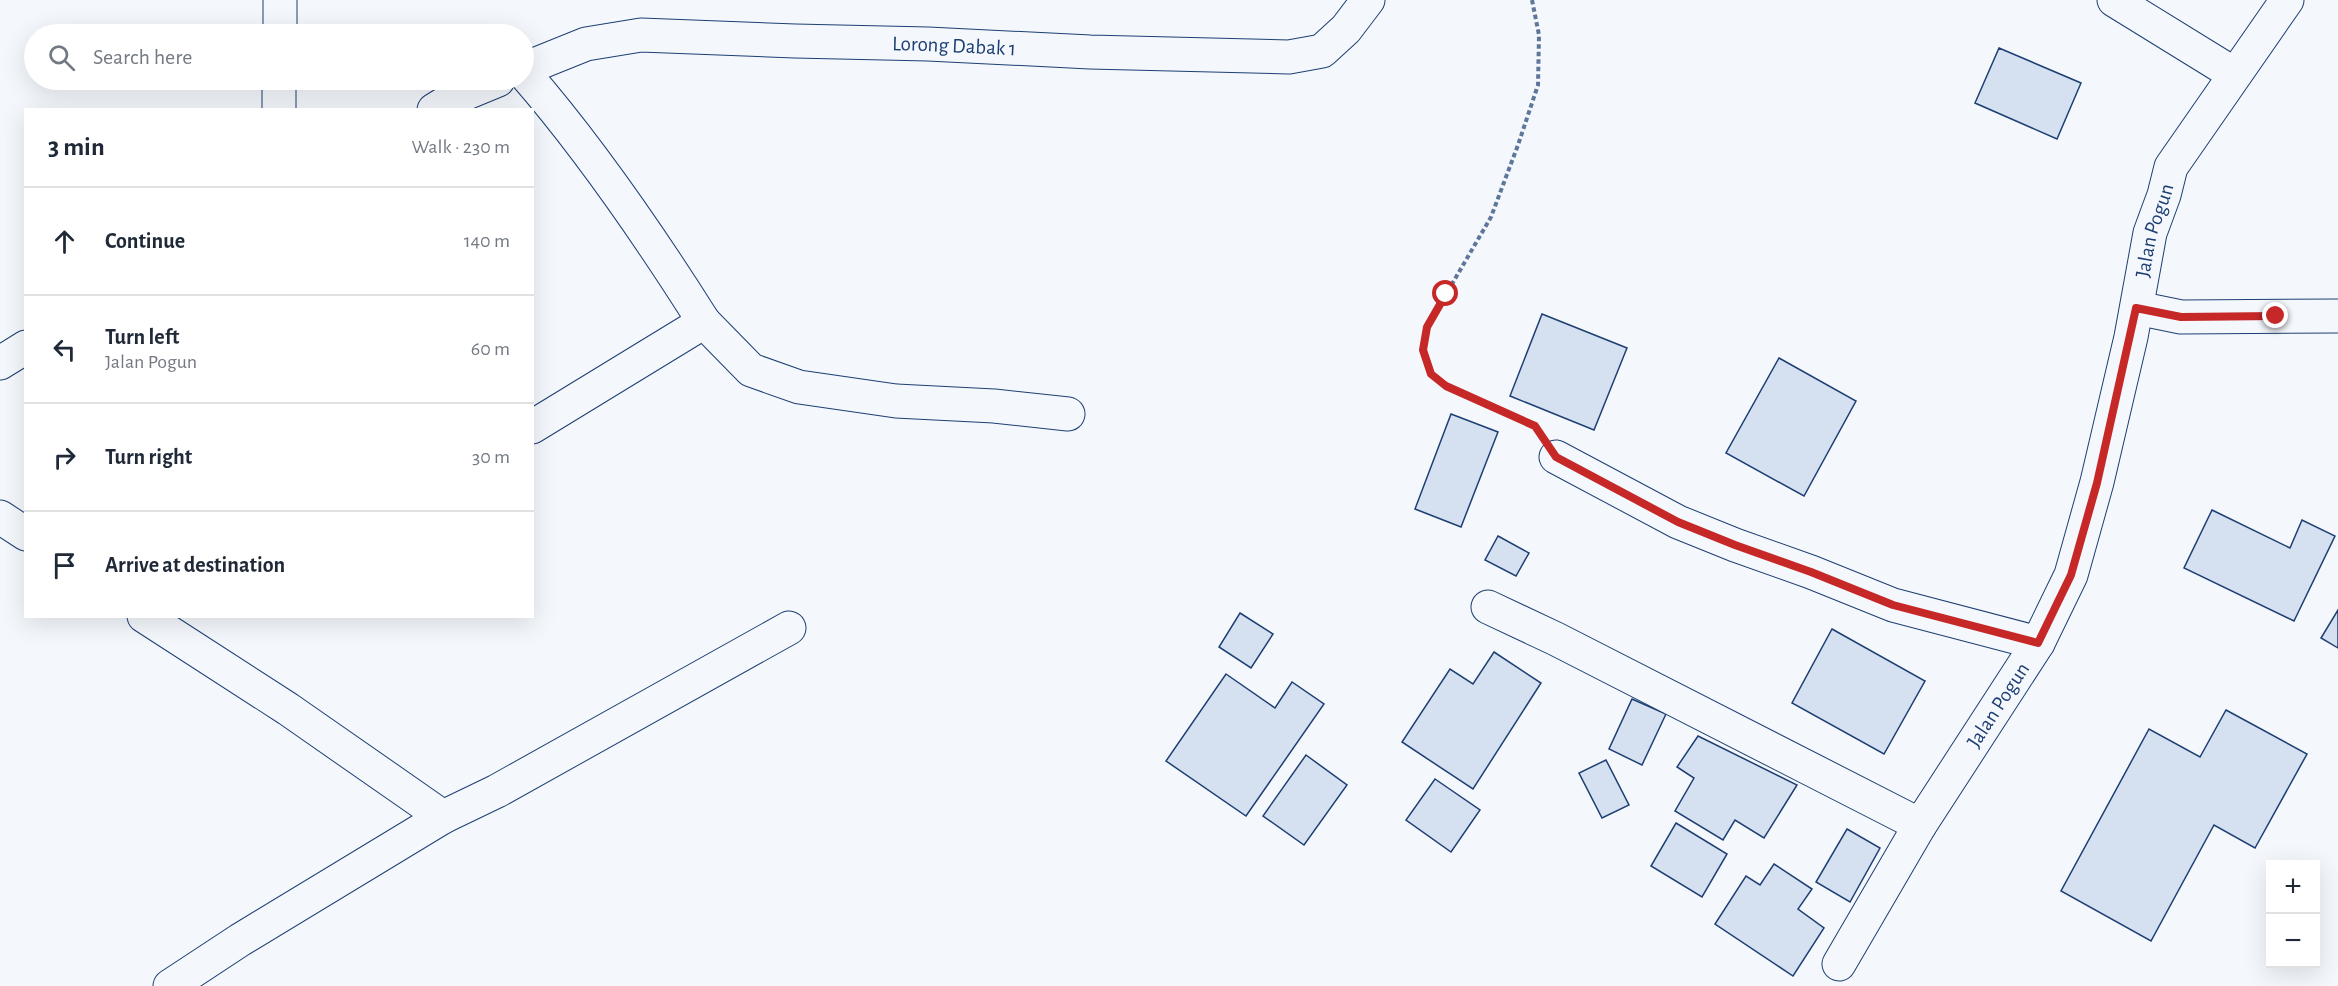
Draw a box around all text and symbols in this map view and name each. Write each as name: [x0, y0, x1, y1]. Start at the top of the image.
search box: [24, 24, 534, 90]
street label: Lorong Dabak 1: [892, 33, 1017, 59]
icon: search: [45, 41, 78, 74]
text: Search here: [93, 46, 192, 68]
text: 3 min: [48, 134, 105, 160]
text: Walk · 230 m: [412, 137, 510, 157]
street label: Jalan Pogun: [2132, 182, 2177, 279]
icon: ahead: [48, 225, 81, 258]
text: Continue: [105, 230, 185, 252]
text: 140 m: [464, 231, 510, 251]
route start: [1432, 280, 1458, 306]
route end: [2262, 302, 2288, 328]
text: Turn left: [105, 326, 179, 348]
icon: left: [48, 333, 81, 366]
text: 60 m: [471, 339, 510, 359]
text: Jalan Pogun: [105, 352, 197, 372]
icon: right: [48, 441, 81, 474]
text: Turn right: [105, 446, 192, 468]
text: 30 m: [472, 447, 510, 467]
icon: arrive: [48, 549, 81, 582]
text: Arrive at destination: [105, 554, 285, 576]
street label: Jalan Pogun: [1963, 659, 2033, 751]
map controls: [2266, 860, 2320, 968]
button: +: [2266, 860, 2320, 914]
button: −: [2266, 914, 2320, 968]

